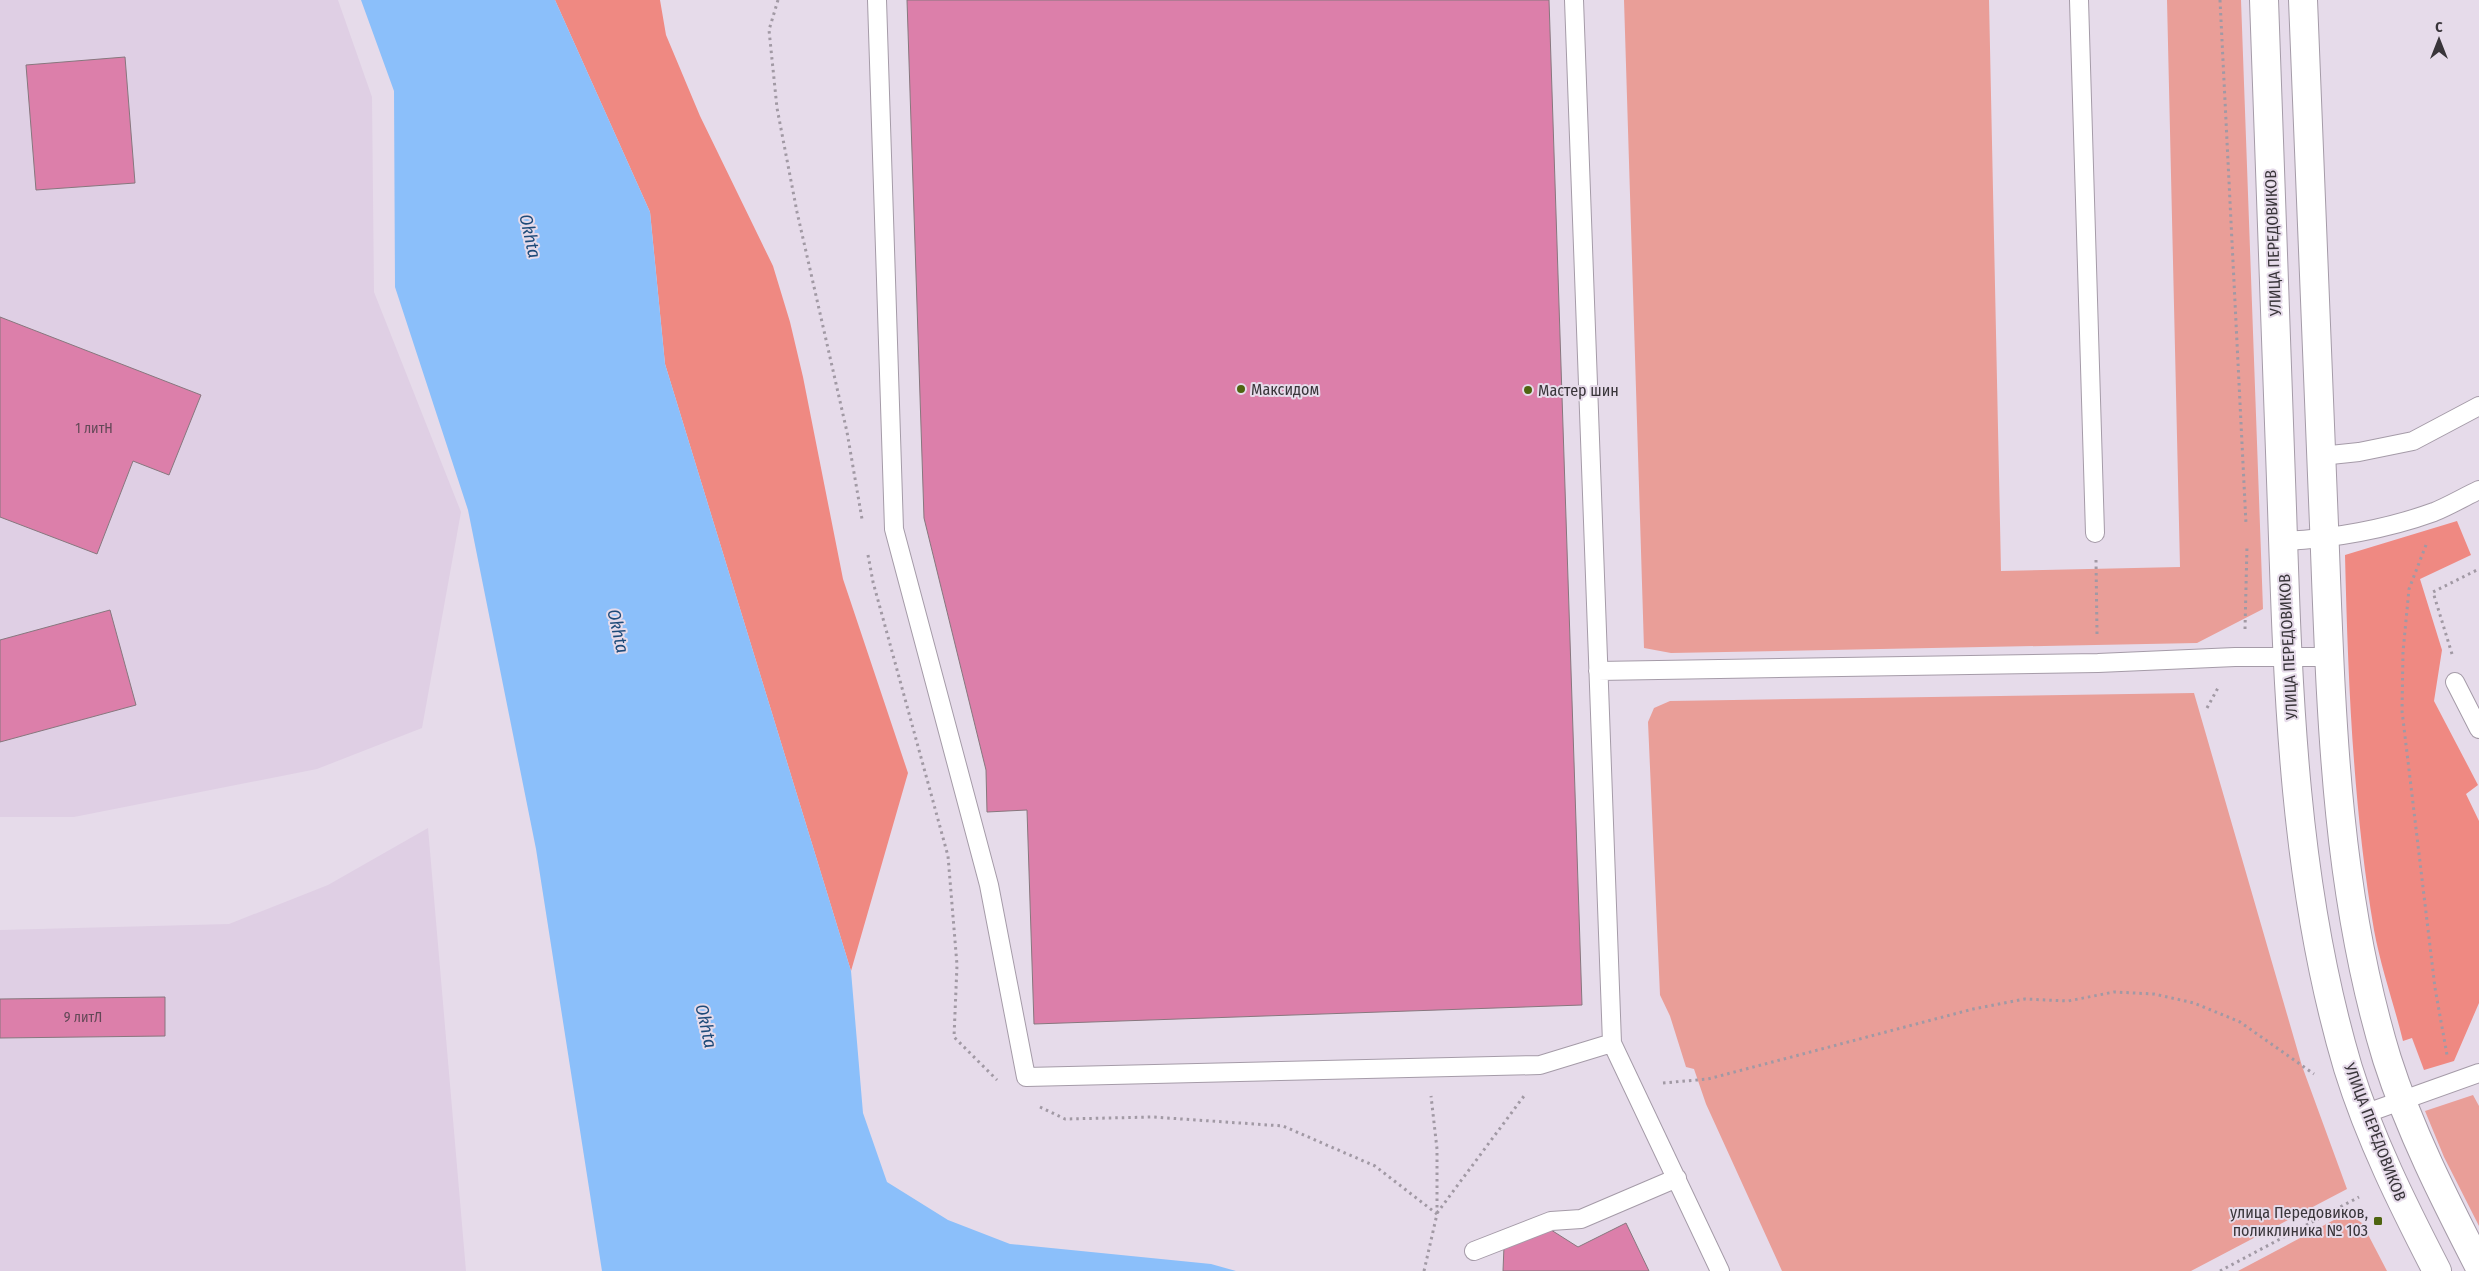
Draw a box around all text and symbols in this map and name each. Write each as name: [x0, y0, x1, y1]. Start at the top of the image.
north arrow: [2414, 15, 2464, 65]
text: С: [2435, 19, 2443, 36]
street label: УЛИЦА ПЕРЕДОВИКОВ: [2261, 169, 2285, 317]
water label: Okhta: [514, 212, 546, 260]
place label: Максидом: [1251, 380, 1319, 399]
place label: Мастер шин: [1538, 381, 1619, 400]
marker: Максидом: [1235, 383, 1247, 395]
marker: Мастер шин: [1522, 384, 1534, 396]
house number: 1 литН: [75, 420, 113, 437]
street label: УЛИЦА ПЕРЕДОВИКОВ: [2275, 573, 2301, 721]
water label: Okhta: [602, 607, 634, 655]
water label: Okhta: [690, 1002, 722, 1050]
house number: 9 литЛ: [64, 1009, 102, 1026]
street label: УЛИЦА ПЕРЕДОВИКОВ: [2340, 1060, 2410, 1204]
place label: улица Передовиков, поликлиника № 103: [2230, 1203, 2368, 1240]
marker: улица Передовиков, поликлиника № 103: [2372, 1215, 2384, 1227]

